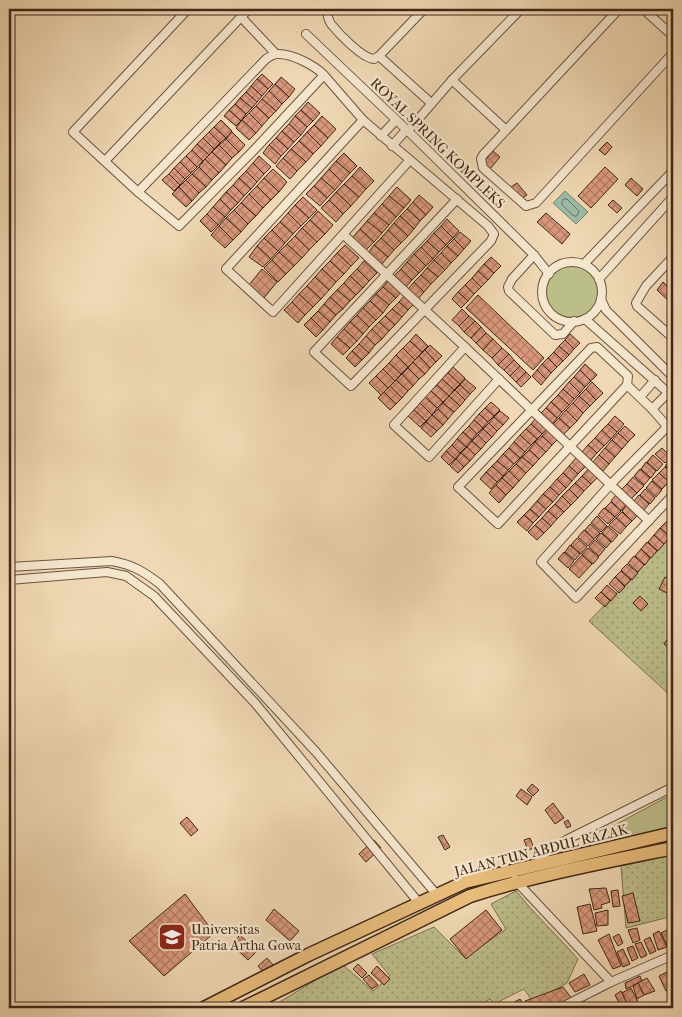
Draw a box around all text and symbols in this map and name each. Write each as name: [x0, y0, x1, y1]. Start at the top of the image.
street label: ROYAL SPRING KOMPLEKS: [367, 74, 509, 212]
street label: JALAN TUN ABDUL RAZAK: [452, 820, 631, 881]
place label: Universitas Patria Artha Gowa: [191, 921, 302, 954]
school or university icon: Universitas Patria Artha Gowa: [157, 922, 187, 952]

